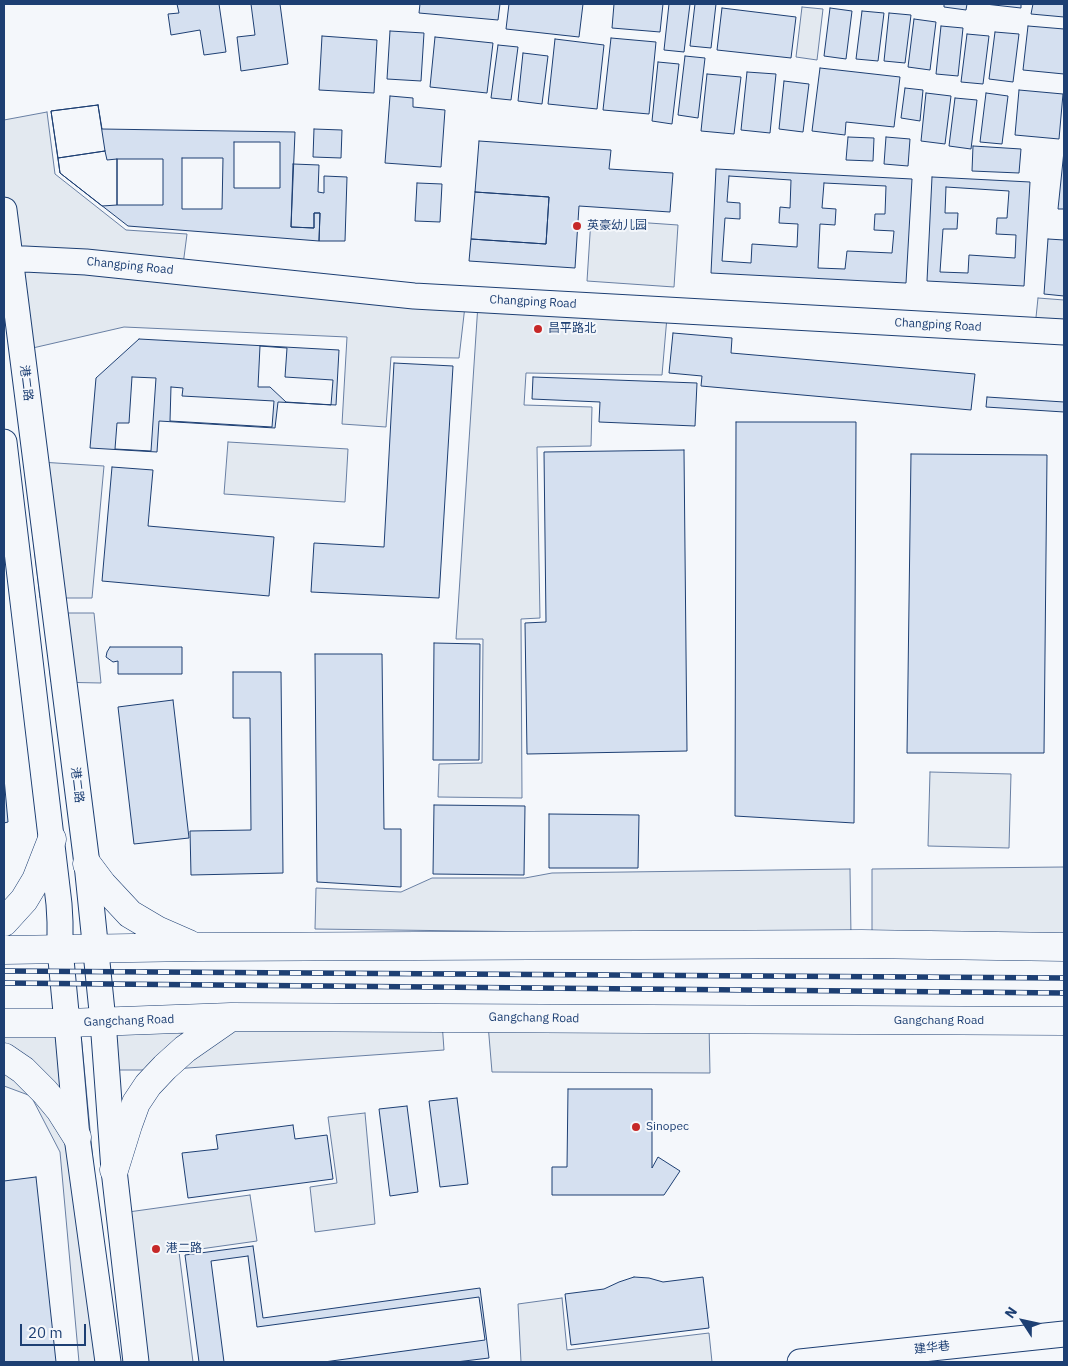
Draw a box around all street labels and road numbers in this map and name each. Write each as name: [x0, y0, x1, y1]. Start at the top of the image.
street label: Changping Road: [86, 254, 174, 278]
street label: Changping Road: [489, 293, 577, 311]
street label: Changping Road: [894, 316, 982, 334]
street label: 港二路: [17, 364, 35, 402]
street label: 港二路: [68, 766, 86, 804]
street label: Gangchang Road: [489, 1010, 579, 1026]
street label: Gangchang Road: [83, 1012, 175, 1030]
street label: Gangchang Road: [894, 1014, 984, 1028]
street label: 建华巷: [913, 1339, 951, 1357]

